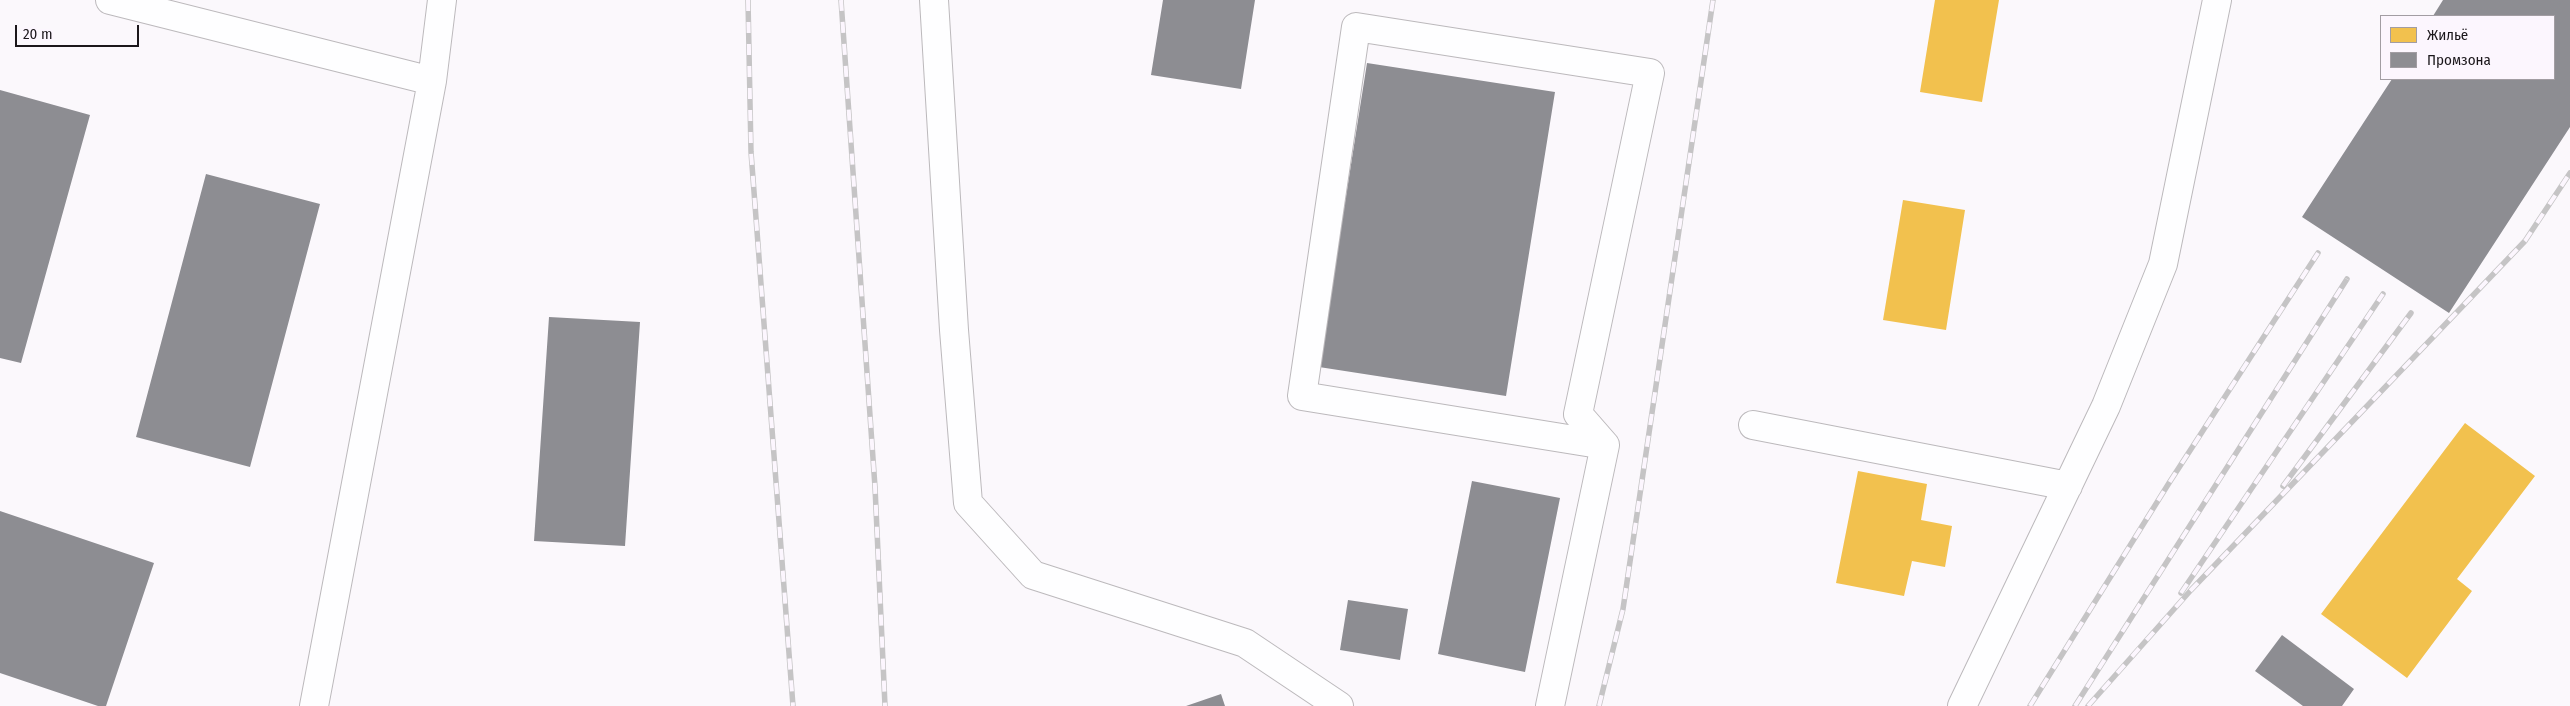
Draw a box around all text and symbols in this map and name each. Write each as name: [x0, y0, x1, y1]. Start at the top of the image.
scale bar: [18, 15, 141, 47]
legend: [2380, 15, 2555, 80]
text: 20 m: [23, 25, 53, 43]
text: Жильё: [2427, 26, 2468, 44]
text: Промзона: [2427, 51, 2491, 69]

